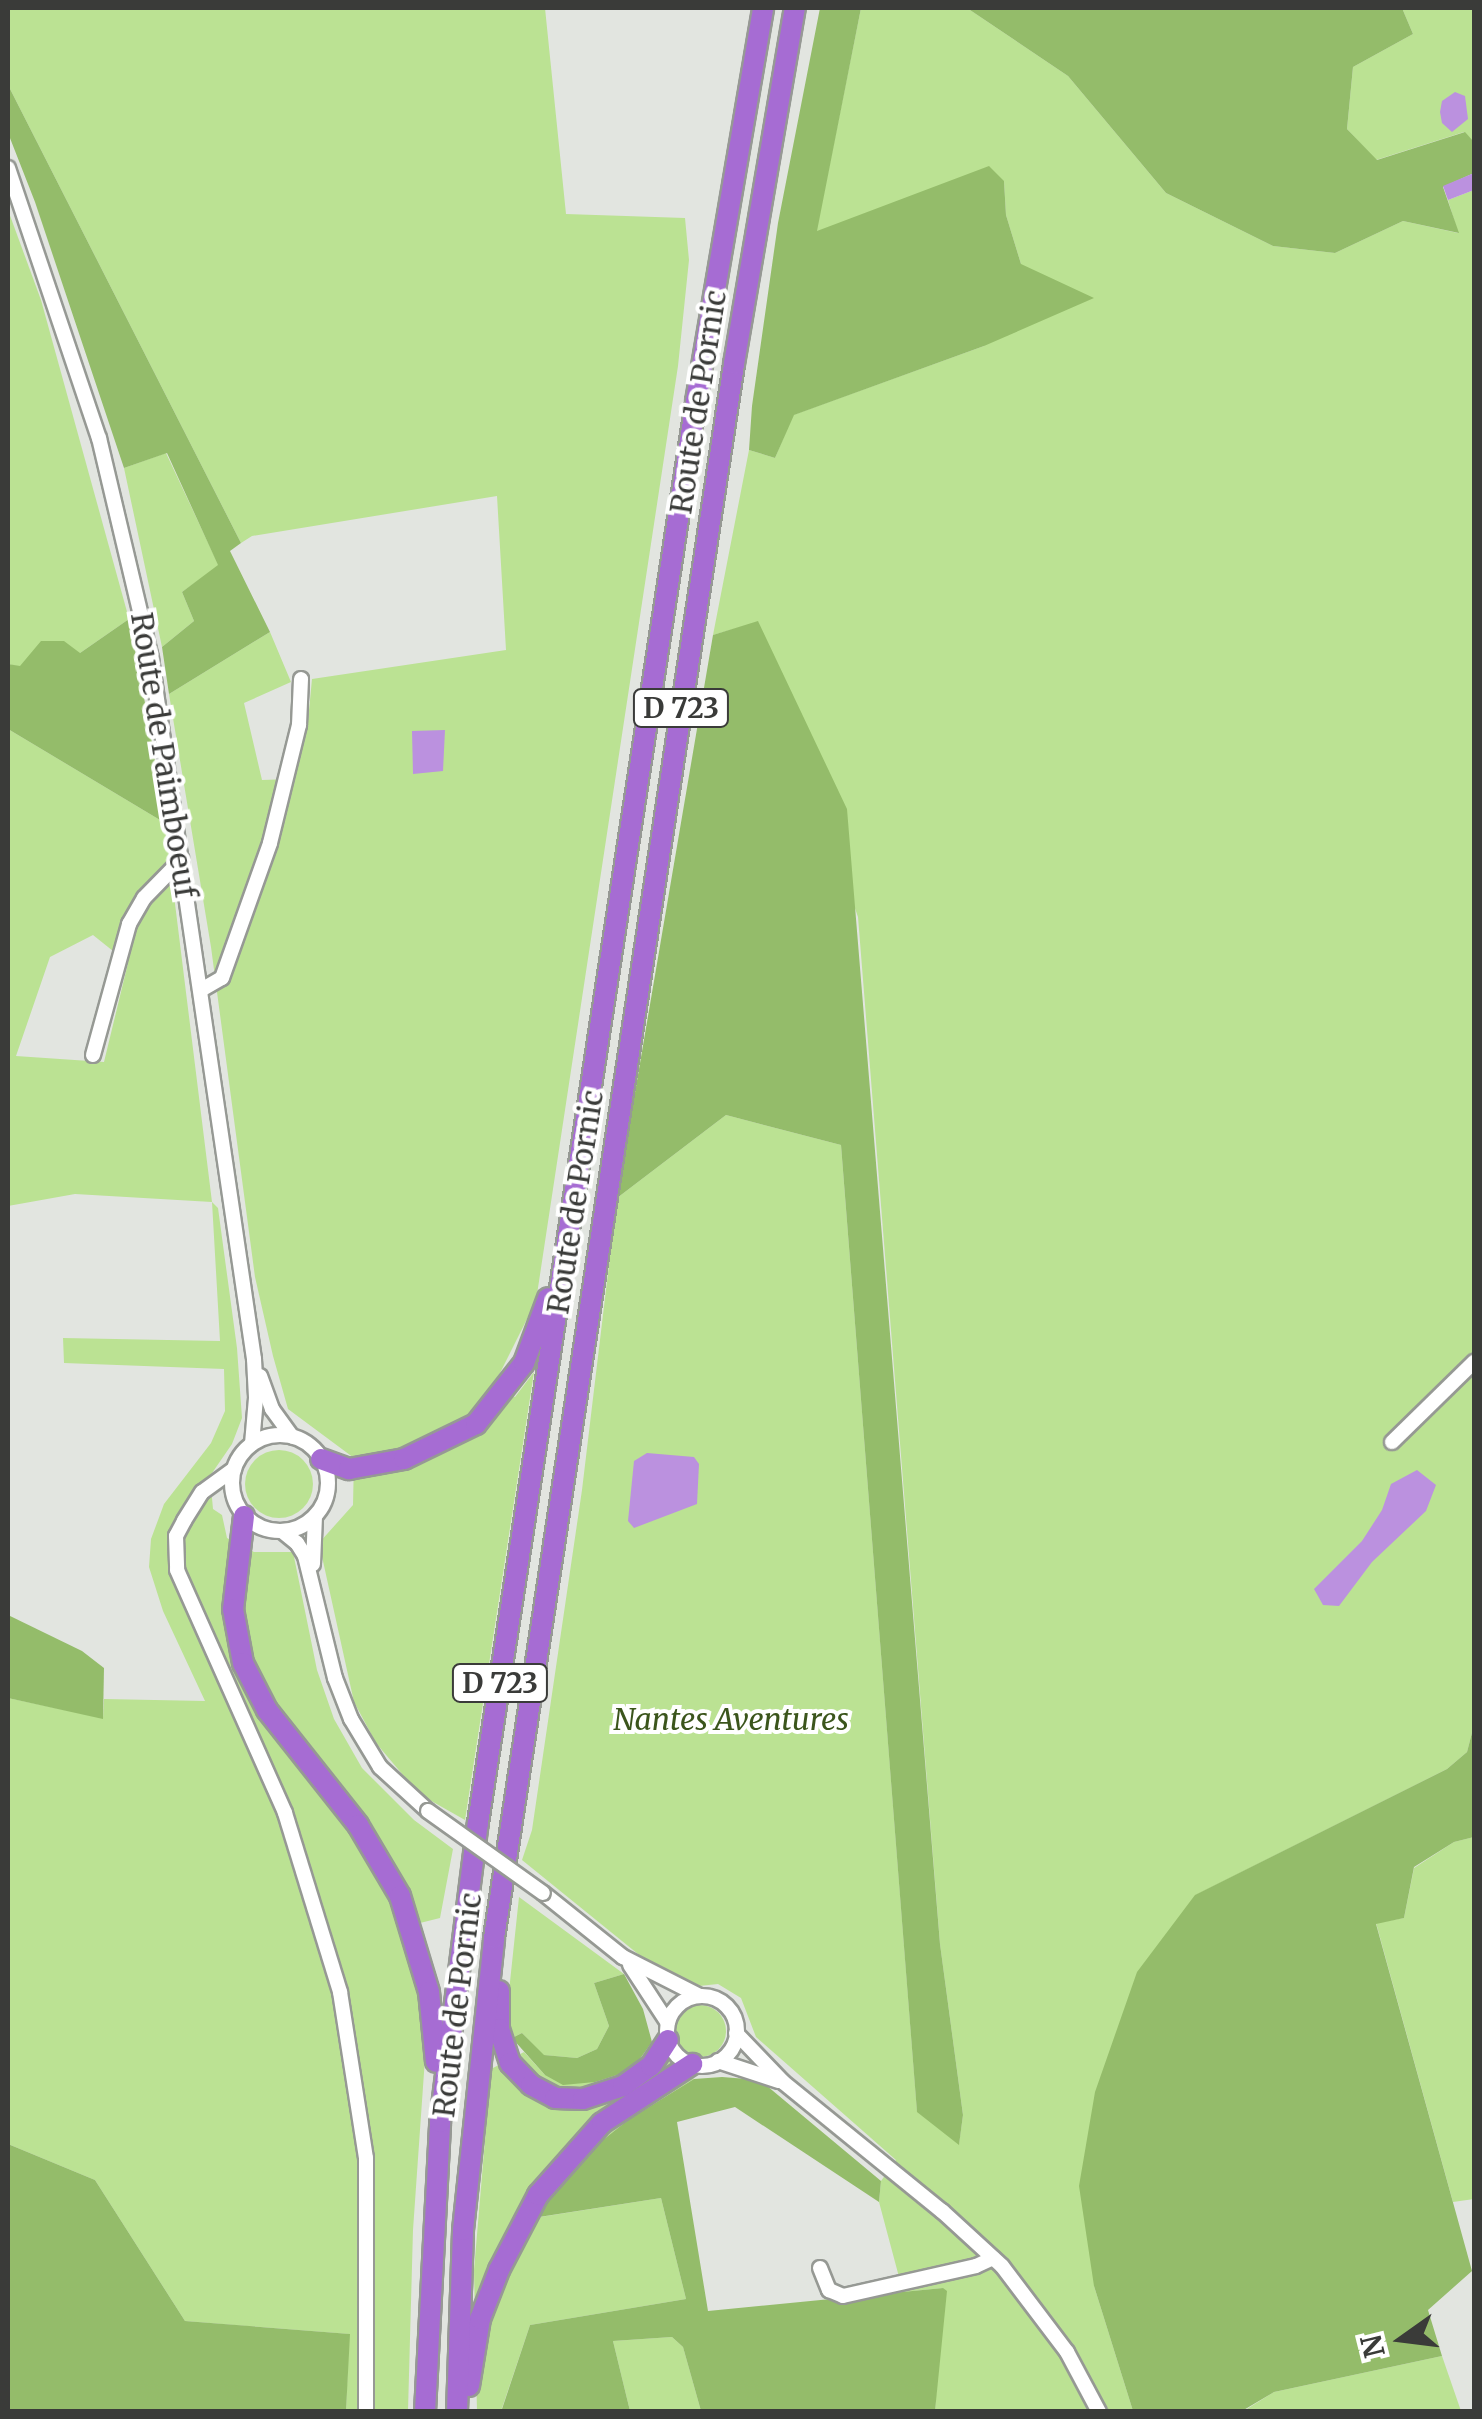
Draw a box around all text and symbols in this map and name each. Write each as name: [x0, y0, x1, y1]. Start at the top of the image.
street label: Route de Pornic: [663, 288, 733, 516]
street label: Route de Paimboeuf: [124, 610, 204, 900]
road number: D 723: [631, 685, 731, 731]
street label: Route de Pornic: [540, 1088, 610, 1316]
road number: D 723: [450, 1660, 550, 1706]
park label: Nantes Aventures: [613, 1701, 849, 1737]
street label: Route de Pornic: [425, 1891, 489, 2119]
north arrow: [1352, 2289, 1452, 2389]
text: N: [1353, 2331, 1393, 2361]

